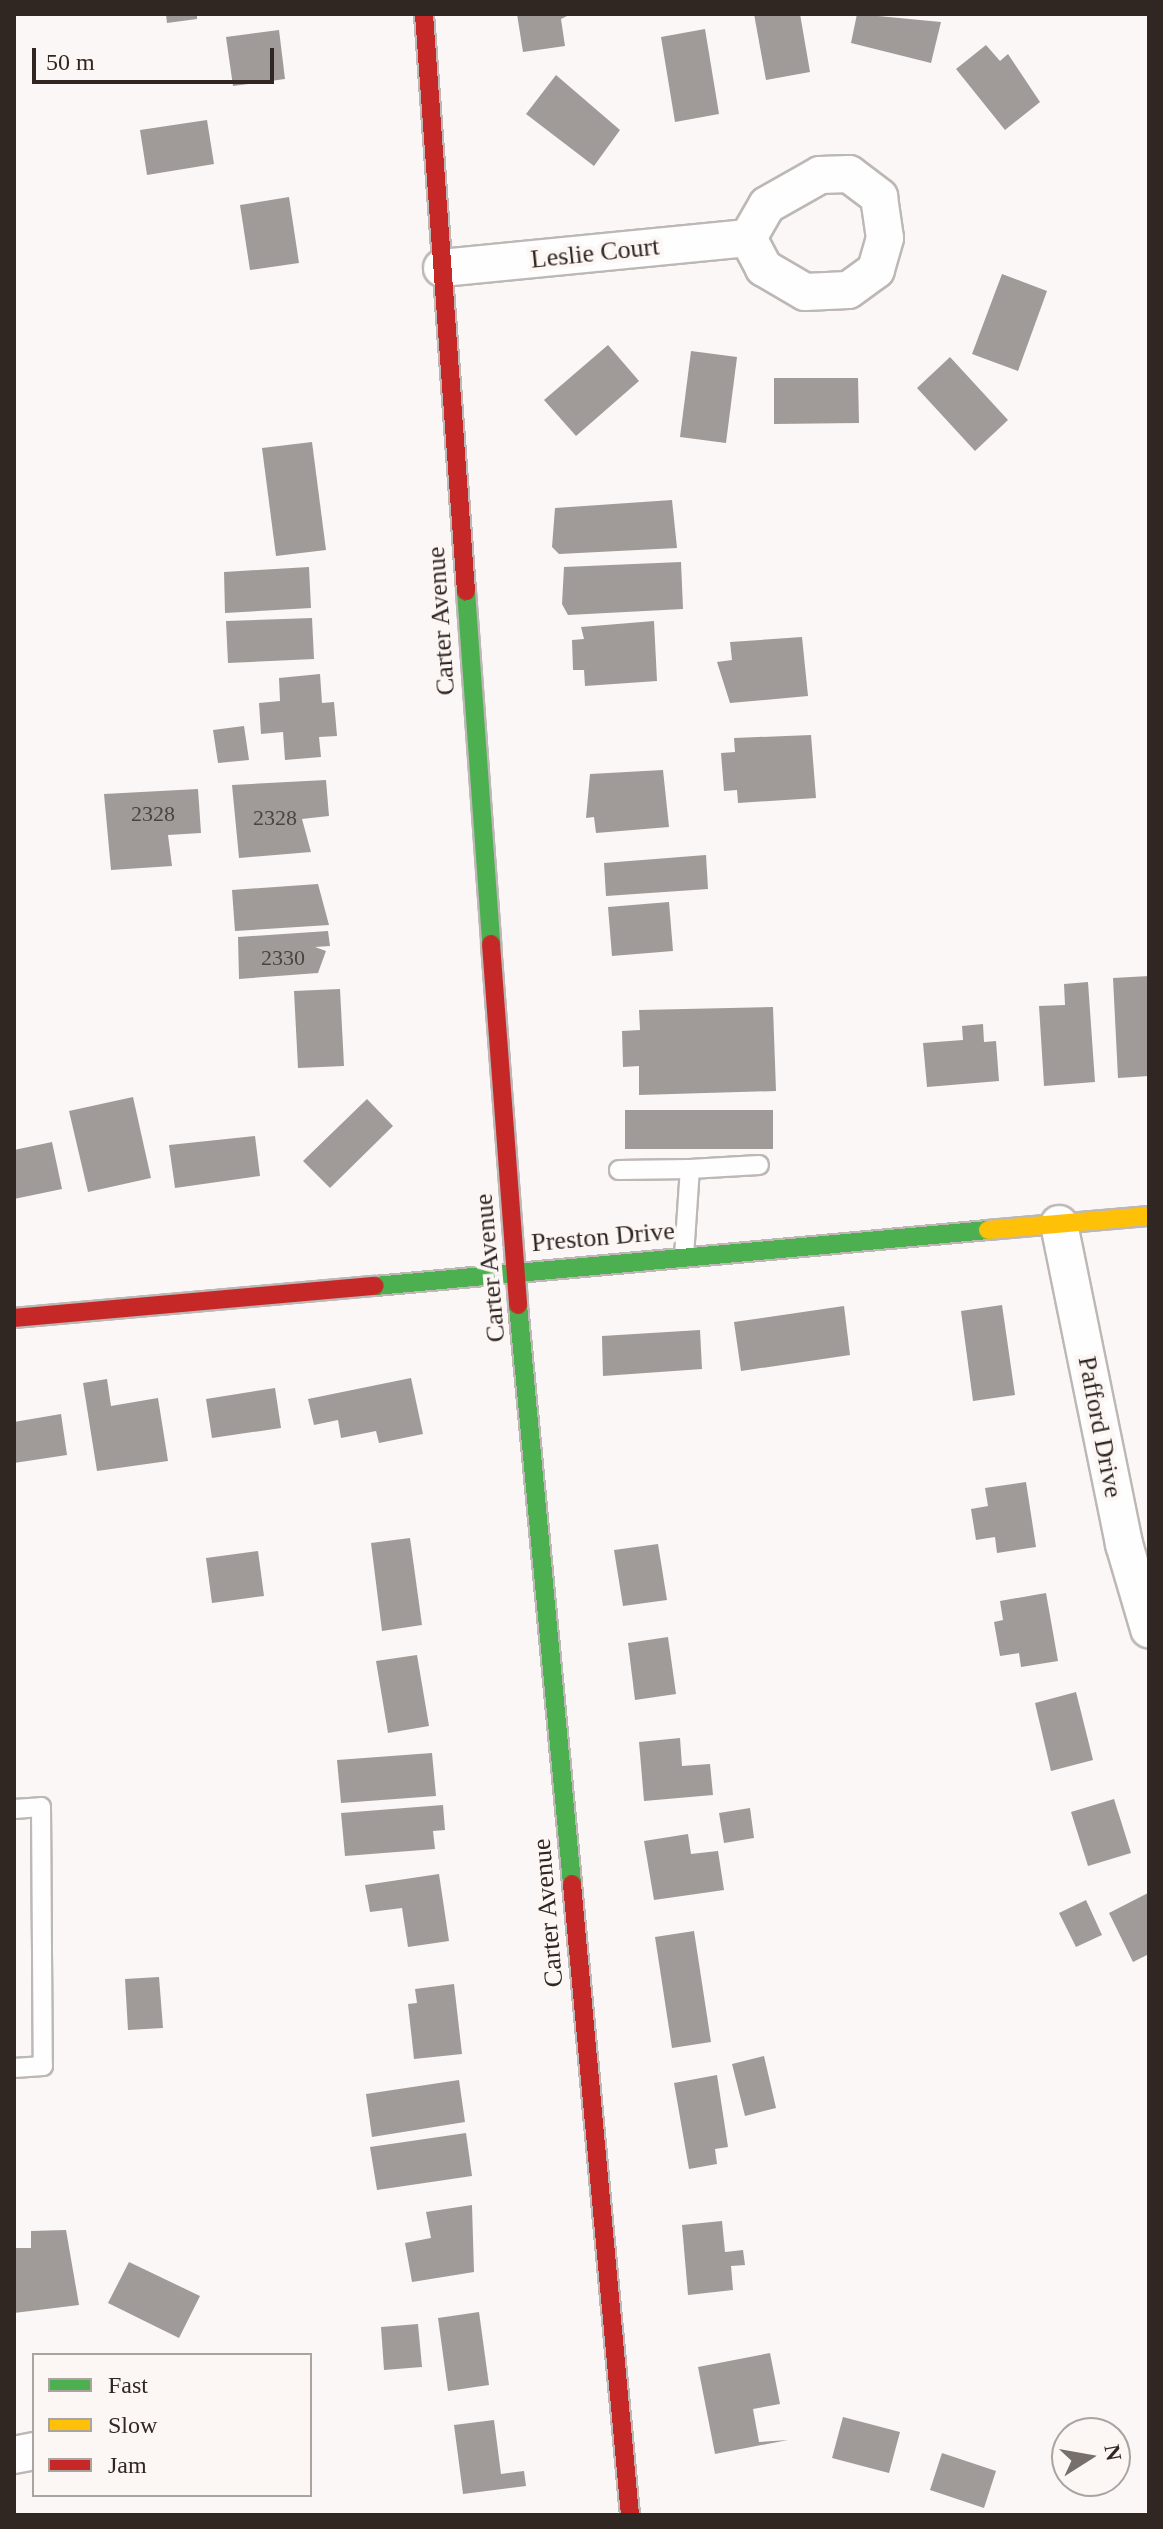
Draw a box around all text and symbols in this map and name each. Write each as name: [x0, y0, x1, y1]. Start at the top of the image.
scale bar: [36, 32, 278, 82]
text: 50 m: [46, 49, 95, 75]
street label: Leslie Court: [529, 231, 661, 275]
street label: Carter Avenue: [420, 545, 462, 697]
house number: 2328: [131, 801, 175, 827]
house number: 2328: [253, 805, 297, 831]
house number: 2330: [261, 945, 305, 971]
street label: Carter Avenue: [468, 1192, 512, 1344]
street label: Preston Drive: [530, 1215, 676, 1259]
street label: Pafford Drive: [1071, 1354, 1129, 1500]
street label: Carter Avenue: [526, 1837, 570, 1989]
legend: [32, 2353, 312, 2497]
text: Fast: [108, 2372, 148, 2398]
text: Slow: [108, 2412, 157, 2438]
north arrow: [1051, 2417, 1131, 2497]
text: N: [1099, 2443, 1127, 2463]
text: Jam: [108, 2452, 147, 2478]

